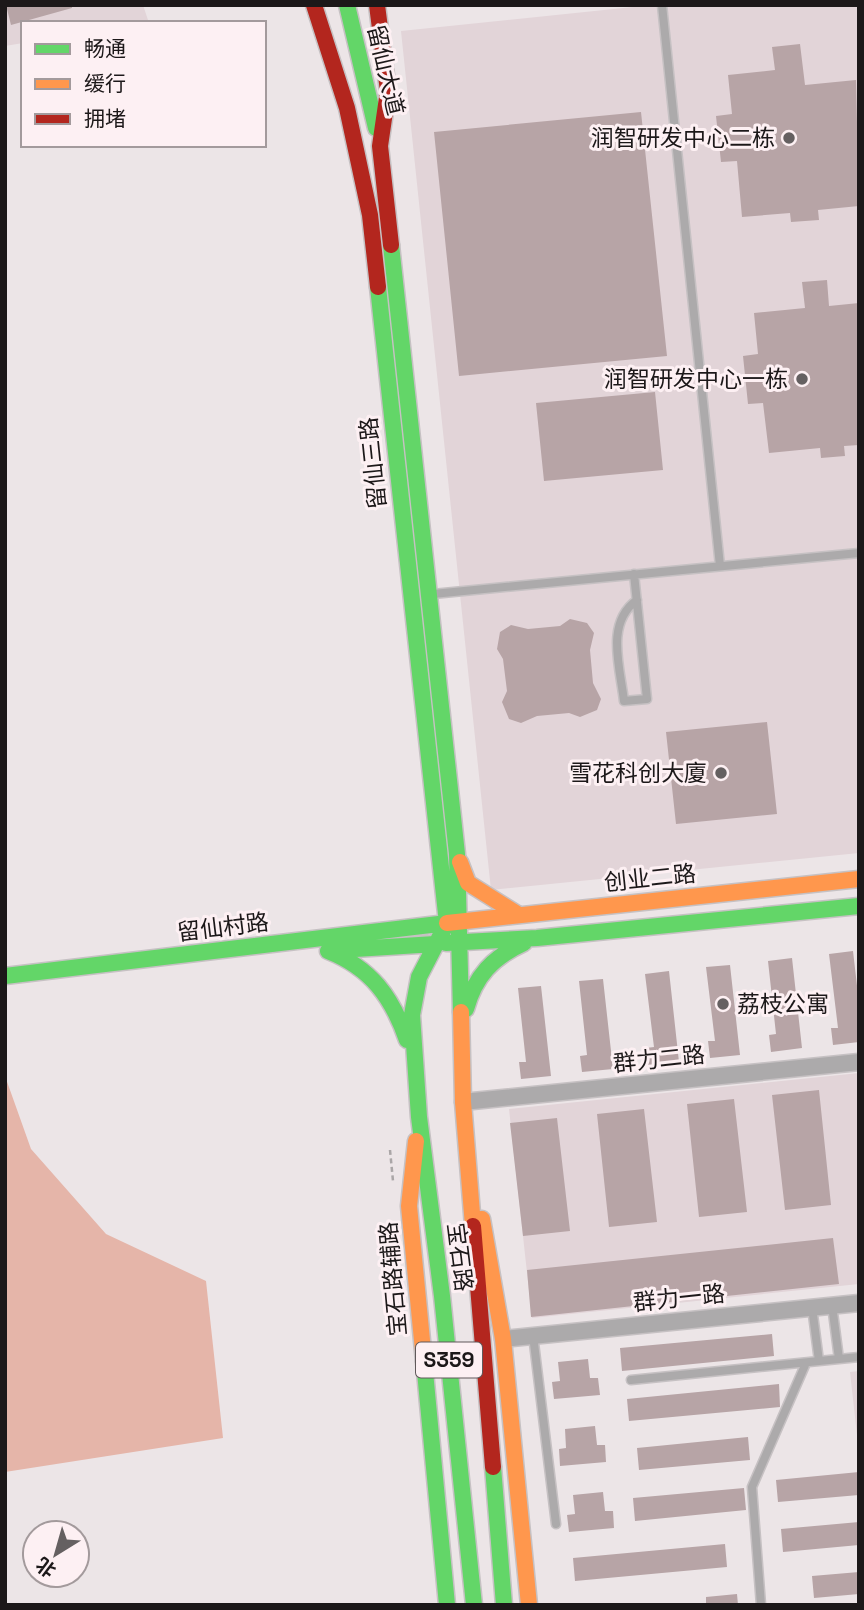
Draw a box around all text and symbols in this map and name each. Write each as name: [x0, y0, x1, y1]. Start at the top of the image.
legend: [21, 21, 266, 147]
street label: 留仙大道: [361, 22, 411, 118]
text: 畅通: [84, 35, 126, 62]
text: 缓行: [84, 70, 126, 97]
text: 拥堵: [84, 105, 126, 132]
place label: 润智研发中心二栋: [591, 123, 775, 153]
marker: 润智研发中心二栋: [781, 130, 797, 146]
place label: 润智研发中心一栋: [604, 364, 788, 394]
marker: 润智研发中心一栋: [794, 371, 810, 387]
street label: 留仙三路: [353, 416, 393, 510]
place label: 雪花科创大廈: [569, 758, 707, 788]
marker: 雪花科创大廈: [713, 765, 729, 781]
street label: 创业二路: [603, 858, 697, 898]
street label: 留仙村路: [176, 907, 270, 947]
place label: 荔枝公寓: [737, 989, 829, 1019]
marker: 荔枝公寓: [715, 996, 731, 1012]
street label: 群力二路: [612, 1039, 706, 1079]
street label: 宝石路辅路: [373, 1220, 413, 1338]
street label: 宝石路: [441, 1221, 479, 1293]
street label: 群力一路: [632, 1278, 726, 1318]
road number: S359: [416, 1342, 482, 1378]
north arrow: [21, 1519, 91, 1589]
text: 北: [31, 1551, 61, 1583]

